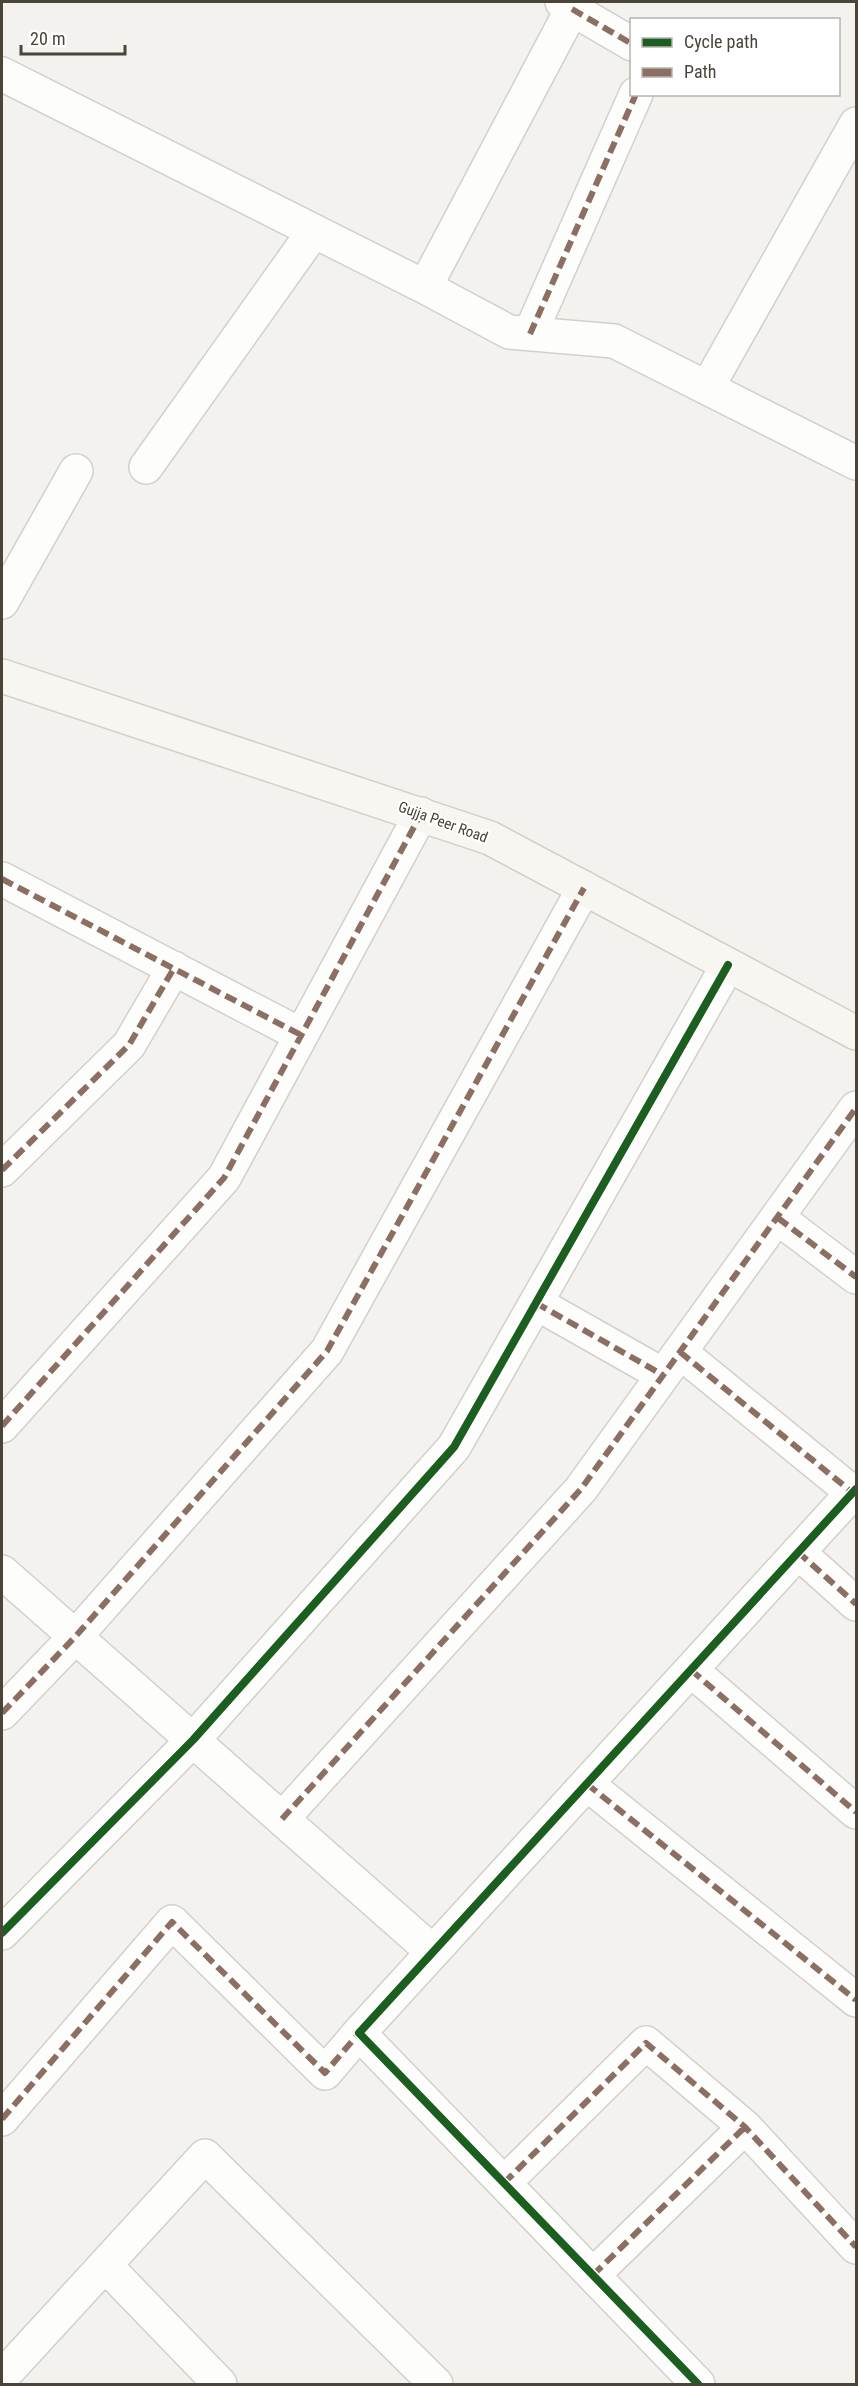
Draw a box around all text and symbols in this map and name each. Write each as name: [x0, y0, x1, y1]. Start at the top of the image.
scale bar: [21, 18, 124, 56]
legend: [630, 18, 840, 96]
text: 20 m: [30, 28, 65, 49]
text: Cycle path: [684, 31, 758, 52]
text: Path: [684, 61, 717, 82]
street label: Gujja Peer Road: [396, 797, 490, 847]

